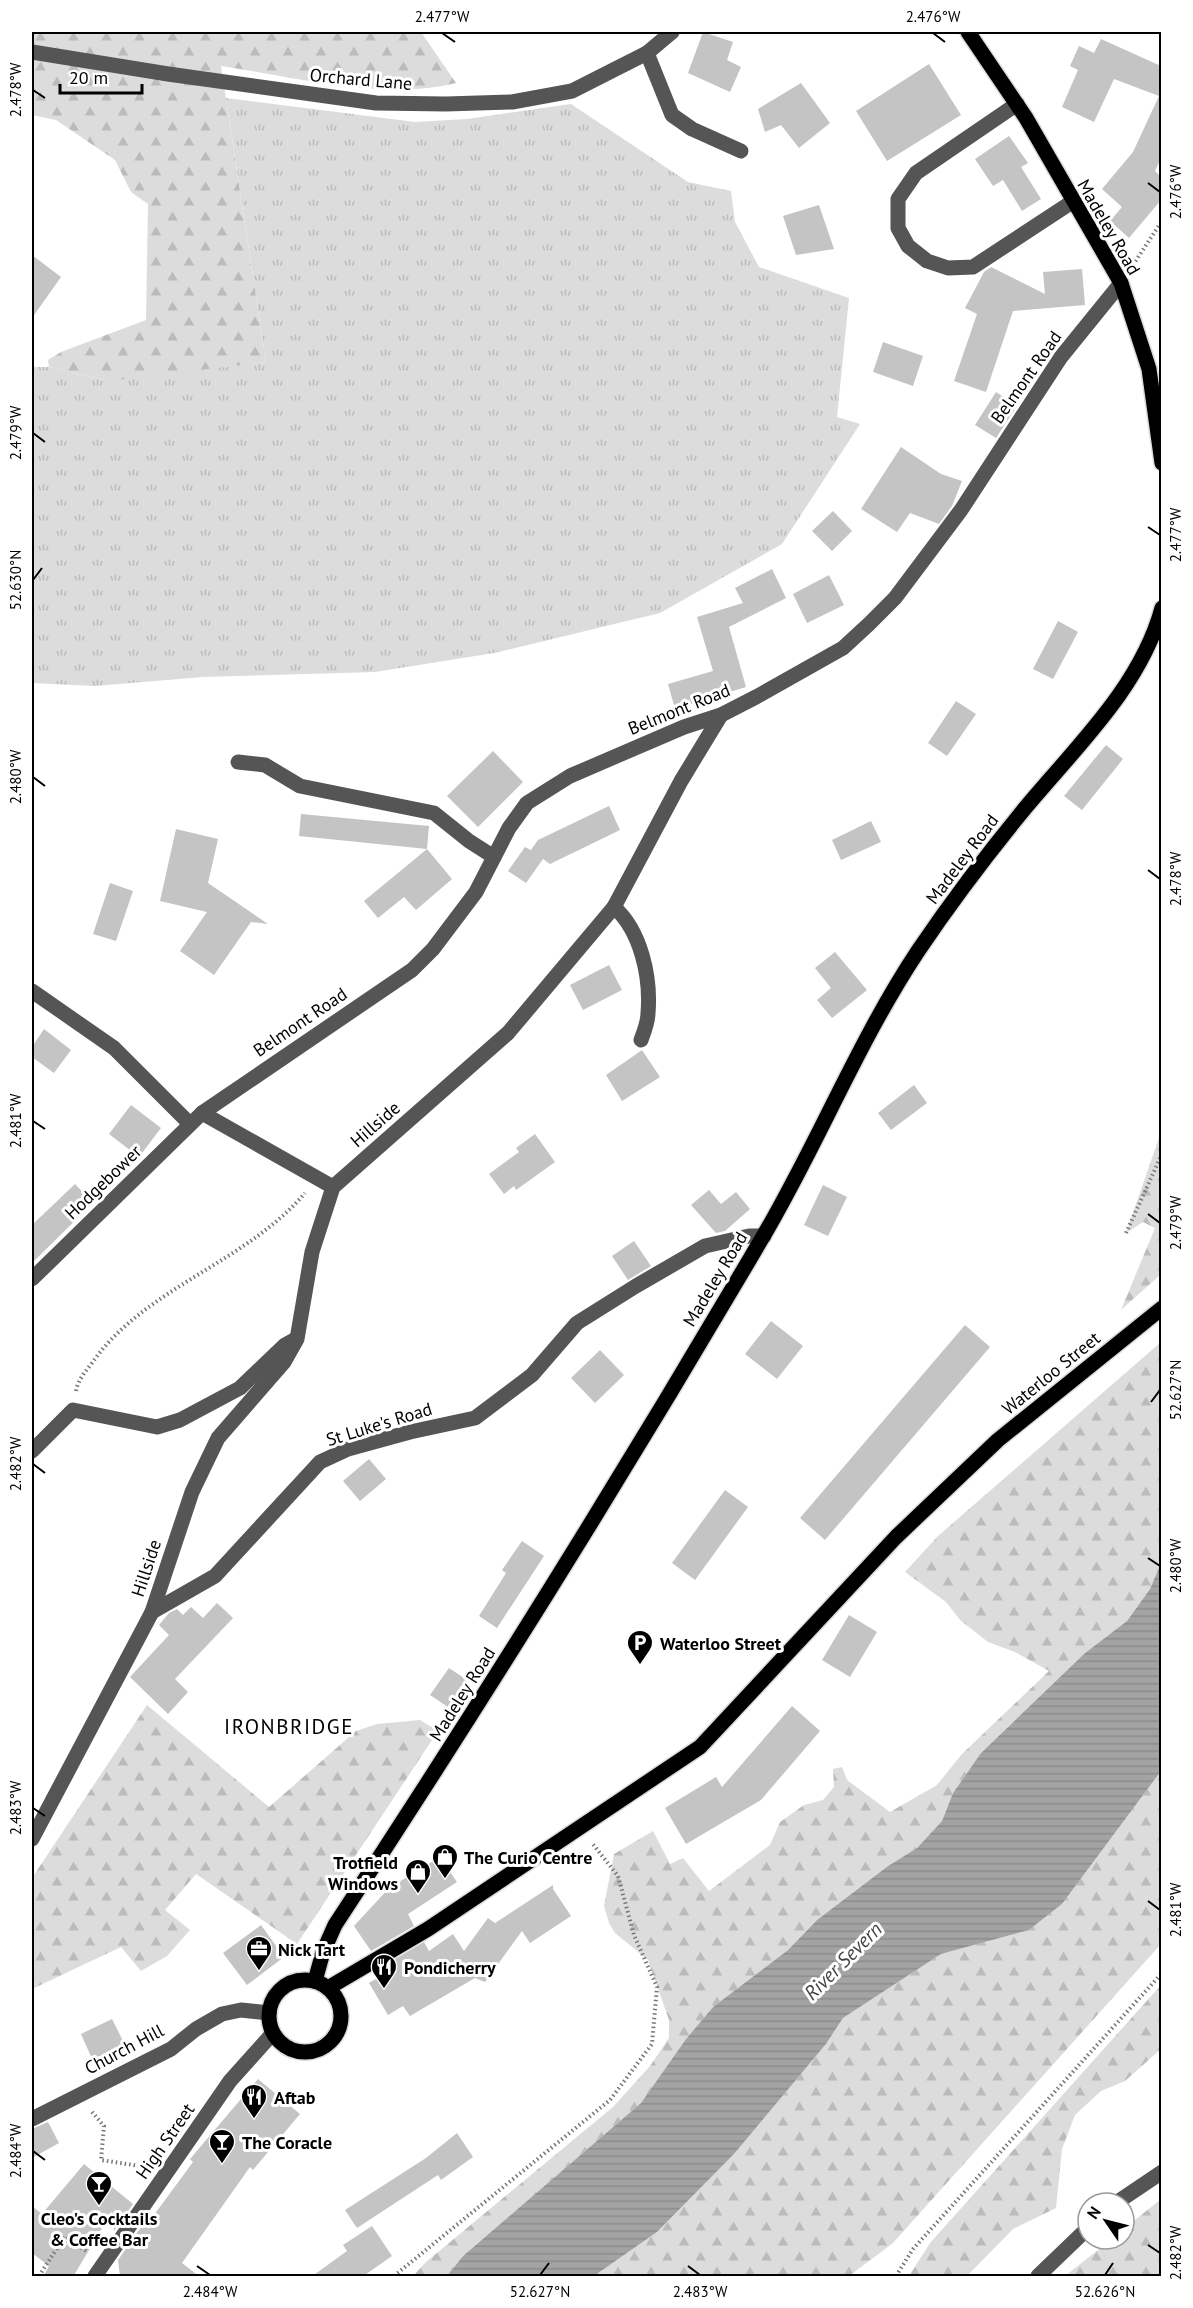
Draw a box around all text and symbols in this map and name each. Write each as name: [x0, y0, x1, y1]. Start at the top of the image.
text: 2.477°W: [415, 7, 470, 26]
text: 2.476°W: [906, 7, 961, 26]
scale bar: [60, 57, 142, 95]
text: 2.478°W: [6, 62, 25, 117]
street label: Orchard Lane: [309, 63, 413, 95]
text: 20 m: [69, 66, 108, 89]
text: 2.476°W: [1166, 164, 1185, 219]
street label: Madeley Road: [1072, 175, 1146, 279]
street label: Belmont Road: [986, 326, 1066, 428]
text: 2.479°W: [6, 405, 25, 460]
text: 2.477°W: [1166, 507, 1185, 562]
text: 52.630°N: [6, 550, 25, 610]
street label: Belmont Road: [625, 678, 733, 740]
text: 2.480°W: [6, 749, 25, 804]
street label: Madeley Road: [921, 809, 1003, 909]
text: 2.478°W: [1166, 851, 1185, 906]
street label: Belmont Road: [249, 982, 351, 1062]
text: 2.481°W: [6, 1093, 25, 1148]
street label: Hillside: [345, 1096, 405, 1152]
street label: Hodgebower: [60, 1140, 146, 1224]
text: 2.479°W: [1166, 1195, 1185, 1250]
street label: Madeley Road: [678, 1227, 752, 1331]
street label: Waterloo Street: [997, 1326, 1105, 1420]
text: 52.627°N: [1166, 1360, 1185, 1420]
street label: St Luke's Road: [323, 1397, 435, 1451]
text: 2.482°W: [6, 1436, 25, 1491]
street label: Hillside: [126, 1537, 166, 1599]
text: 2.480°W: [1166, 1538, 1185, 1593]
parking icon: Waterloo Street: [625, 1628, 655, 1666]
place label: Waterloo Street: [660, 1632, 782, 1655]
street label: Madeley Road: [424, 1643, 500, 1745]
district label: IRONBRIDGE: [224, 1713, 354, 1740]
text: 2.483°W: [6, 1780, 25, 1835]
shop icon: The Curio Centre: [430, 1842, 460, 1880]
place label: The Curio Centre: [464, 1846, 592, 1869]
place label: Trotfield Windows: [328, 1851, 398, 1895]
shop icon: Trotfield Windows: [403, 1857, 433, 1895]
text: 2.481°W: [1166, 1882, 1185, 1937]
water label: River Severn: [798, 1916, 888, 2006]
office icon: Nick Tart: [244, 1934, 274, 1972]
place label: Nick Tart: [278, 1938, 346, 1961]
restaurant icon: Pondicherry: [369, 1952, 399, 1990]
place label: Pondicherry: [404, 1956, 496, 1979]
street label: Church Hill: [81, 2018, 168, 2079]
restaurant icon: Aftab: [239, 2082, 269, 2120]
place label: Aftab: [274, 2086, 316, 2109]
street label: High Street: [131, 2099, 199, 2183]
text: 2.484°W: [6, 2123, 25, 2178]
bar icon: The Coracle: [207, 2127, 237, 2165]
place label: The Coracle: [242, 2131, 332, 2154]
bar icon: Cleo's Cocktails & Coffee Bar: [84, 2169, 114, 2207]
north arrow: [1076, 2191, 1136, 2251]
text: N: [1083, 2202, 1105, 2222]
place label: Cleo's Cocktails & Coffee Bar: [41, 2207, 158, 2251]
text: 2.482°W: [1166, 2225, 1185, 2280]
text: 2.484°W: [183, 2282, 238, 2301]
text: 52.627°N: [510, 2282, 570, 2301]
text: 2.483°W: [673, 2282, 728, 2301]
text: 52.626°N: [1075, 2282, 1135, 2301]

